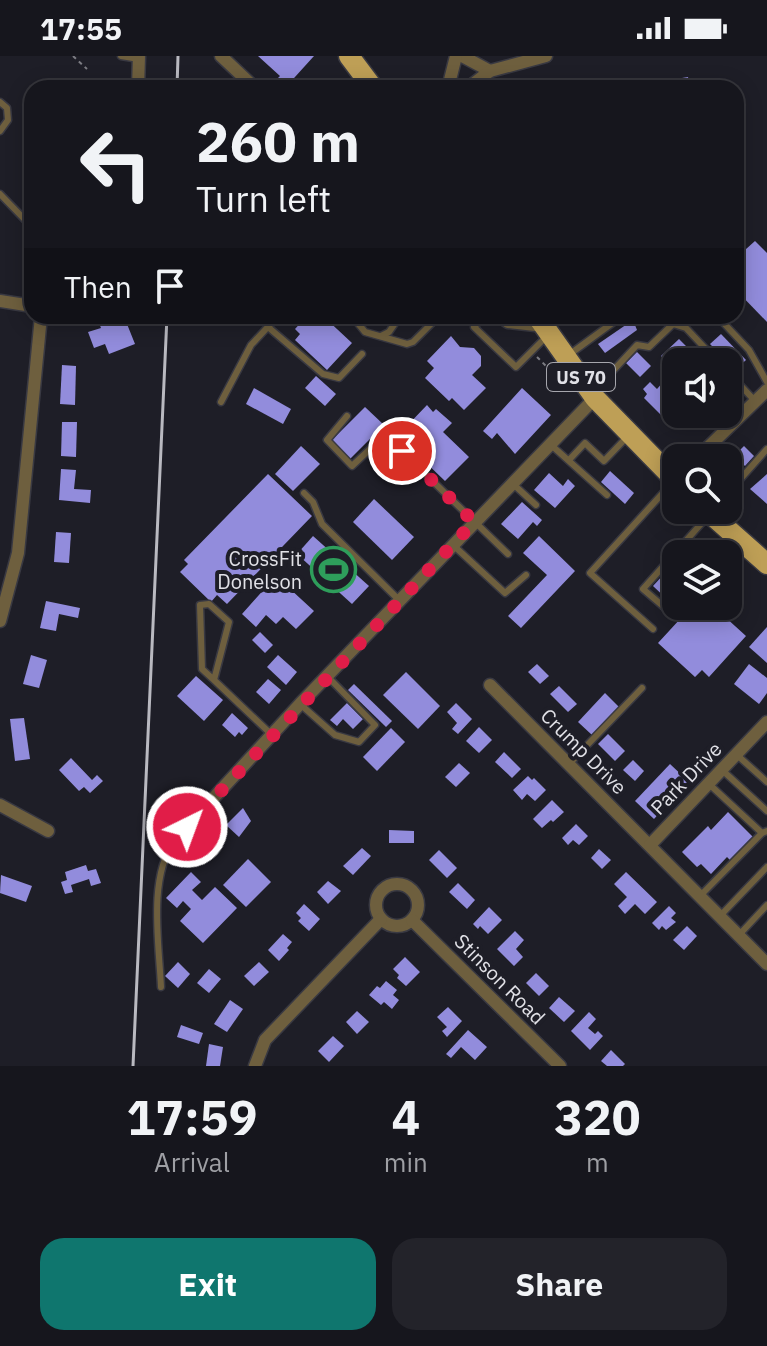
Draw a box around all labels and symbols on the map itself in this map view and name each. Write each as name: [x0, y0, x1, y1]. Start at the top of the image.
road number: US 70: [547, 363, 615, 391]
pin: [368, 417, 436, 485]
place label: CrossFit Donelson: [217, 545, 302, 595]
sports icon: CrossFit Donelson: [309, 546, 357, 594]
street label: Crump Drive: [535, 702, 633, 800]
street label: Park Drive: [644, 736, 728, 820]
position arrow: [145, 785, 229, 869]
street label: Stinson Road: [449, 928, 551, 1030]

